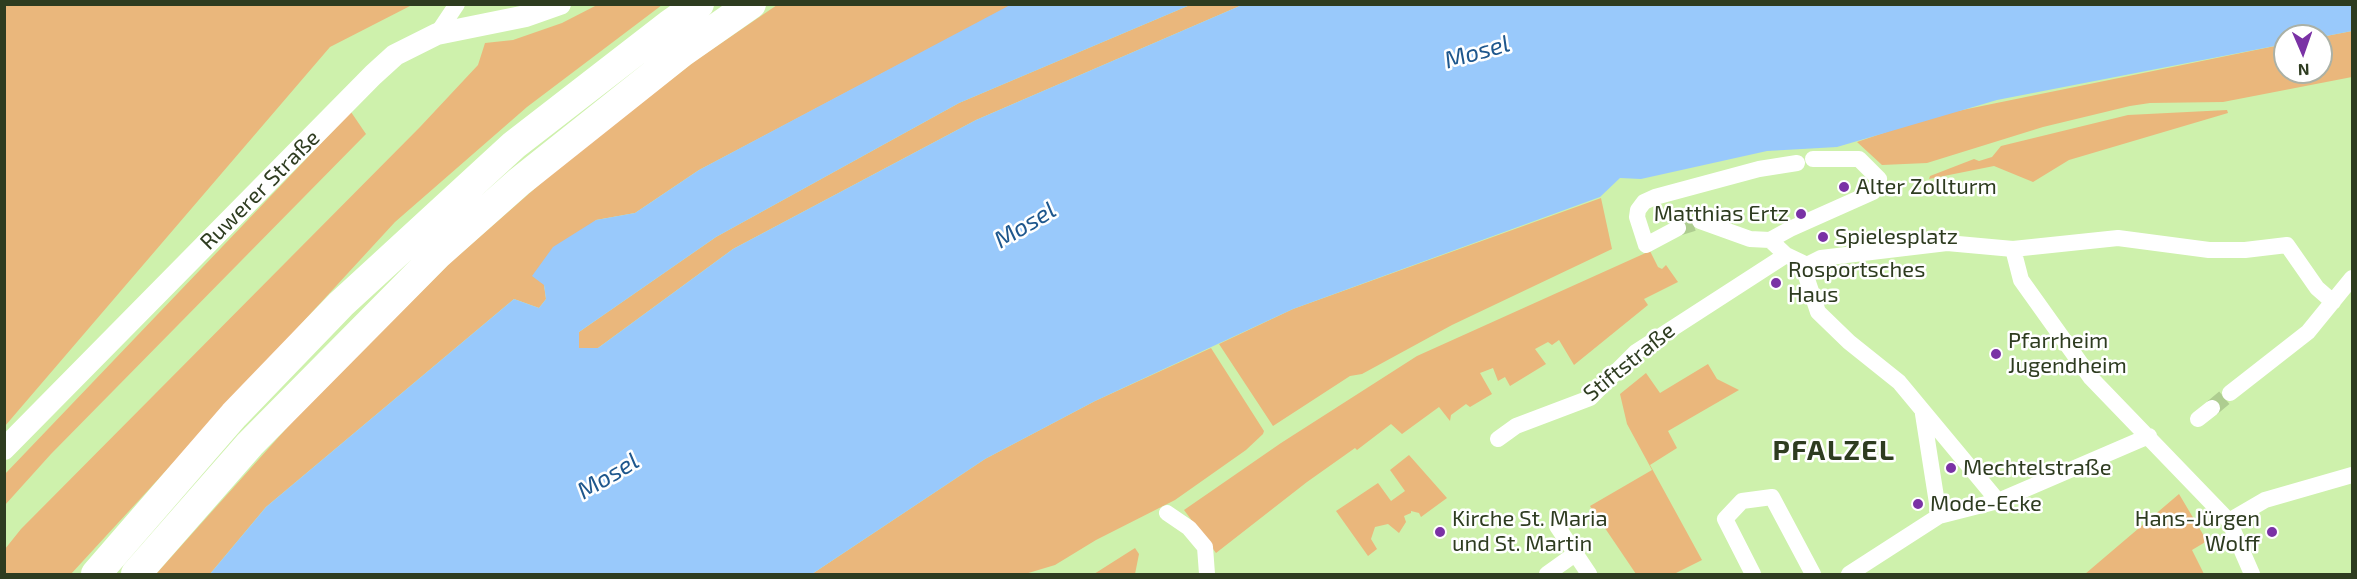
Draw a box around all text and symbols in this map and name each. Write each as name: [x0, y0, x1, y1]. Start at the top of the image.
north arrow: [2273, 24, 2333, 84]
water label: Mosel: [1441, 29, 1513, 75]
text: N: [2297, 61, 2310, 80]
street label: Ruwerer Straße: [195, 125, 325, 255]
place label: Alter Zollturm: [1856, 174, 1997, 200]
marker: Alter Zollturm: [1837, 180, 1851, 194]
water label: Mosel: [989, 195, 1061, 255]
place label: Matthias Ertz: [1654, 201, 1789, 227]
marker: Matthias Ertz: [1794, 207, 1808, 221]
place label: Spielesplatz: [1835, 224, 1958, 250]
marker: Spielesplatz: [1816, 230, 1830, 244]
place label: Rosportsches Haus: [1788, 257, 1925, 308]
marker: Rosportsches Haus: [1769, 276, 1783, 290]
street label: Stiftstraße: [1578, 317, 1680, 407]
place label: Pfarrheim Jugendheim: [2008, 328, 2127, 380]
marker: Pfarrheim Jugendheim: [1989, 347, 2003, 361]
district label: PFALZEL: [1772, 434, 1896, 468]
water label: Mosel: [572, 446, 644, 506]
place label: Mechtelstraße: [1963, 455, 2111, 481]
marker: Mechtelstraße: [1944, 461, 1958, 475]
place label: Mode-Ecke: [1930, 491, 2042, 517]
marker: Mode-Ecke: [1911, 497, 1925, 511]
place label: Kirche St. Maria und St. Martin: [1452, 506, 1608, 558]
place label: Hans-Jürgen Wolff: [2135, 506, 2260, 558]
marker: Kirche St. Maria und St. Martin: [1433, 525, 1447, 539]
marker: Hans-Jürgen Wolff: [2265, 525, 2279, 539]

